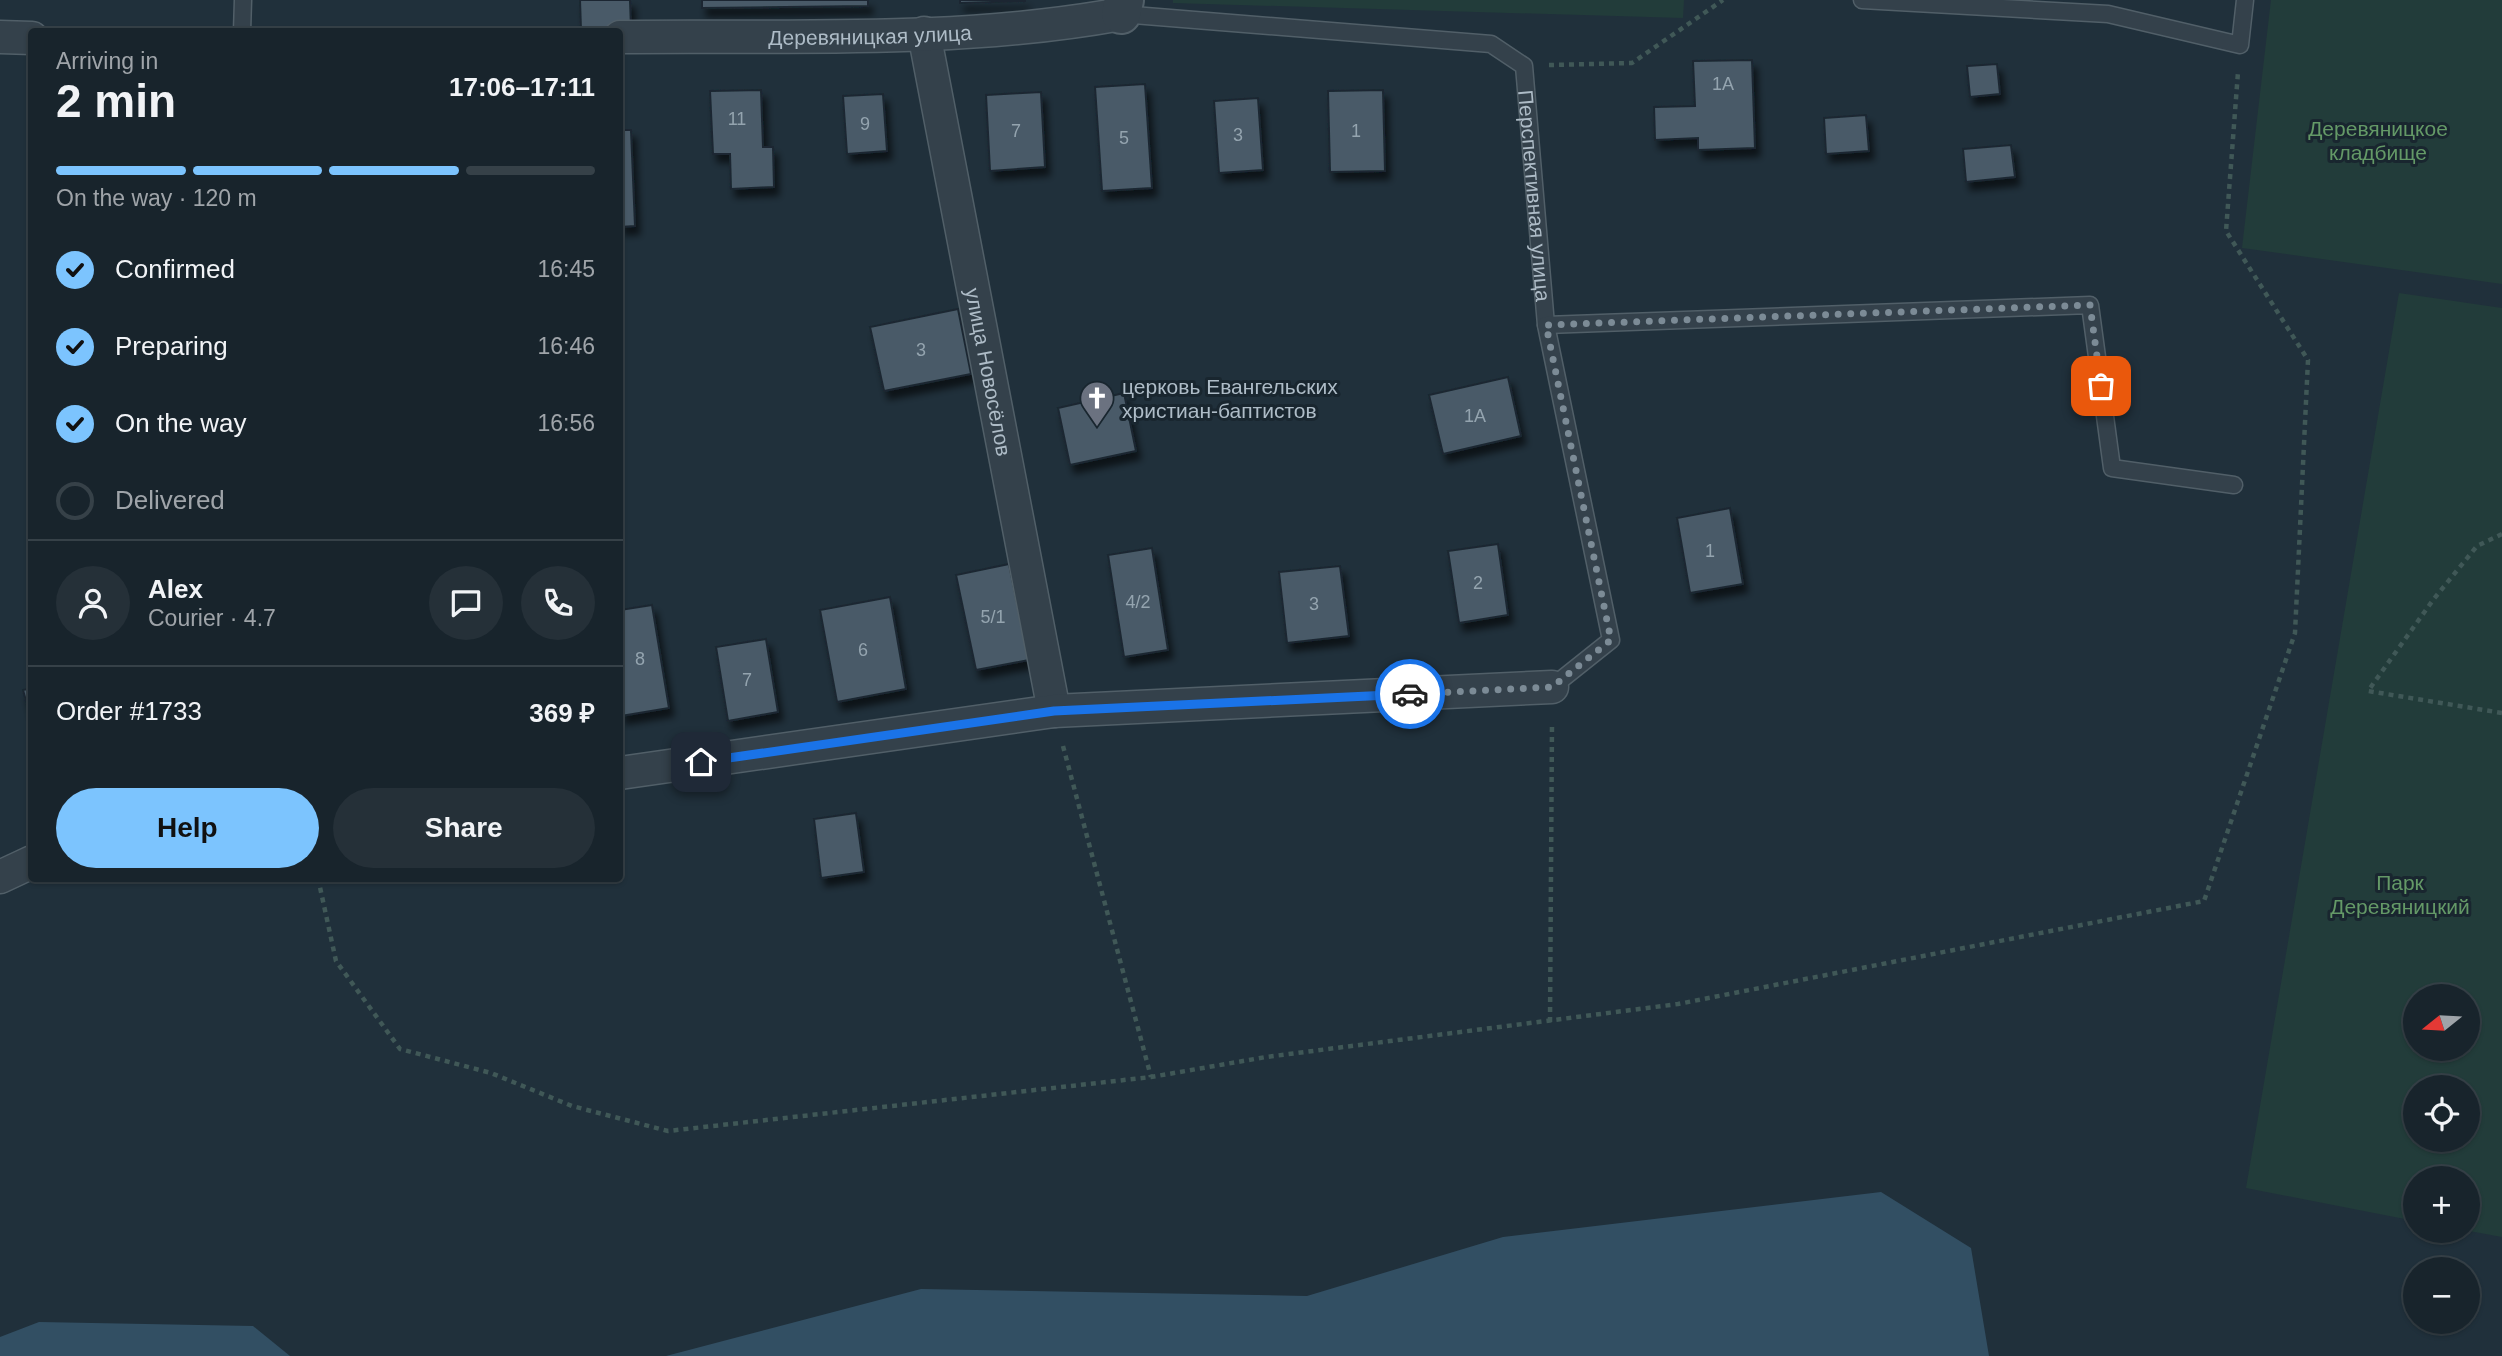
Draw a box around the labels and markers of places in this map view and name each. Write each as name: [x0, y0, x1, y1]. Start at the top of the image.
pin: [2071, 356, 2131, 416]
place label: церковь Евангельских христиан-баптистов: [1122, 375, 1338, 422]
church icon: церковь Евангельских христиан-баптистов: [1078, 379, 1116, 428]
pin: [671, 732, 731, 792]

